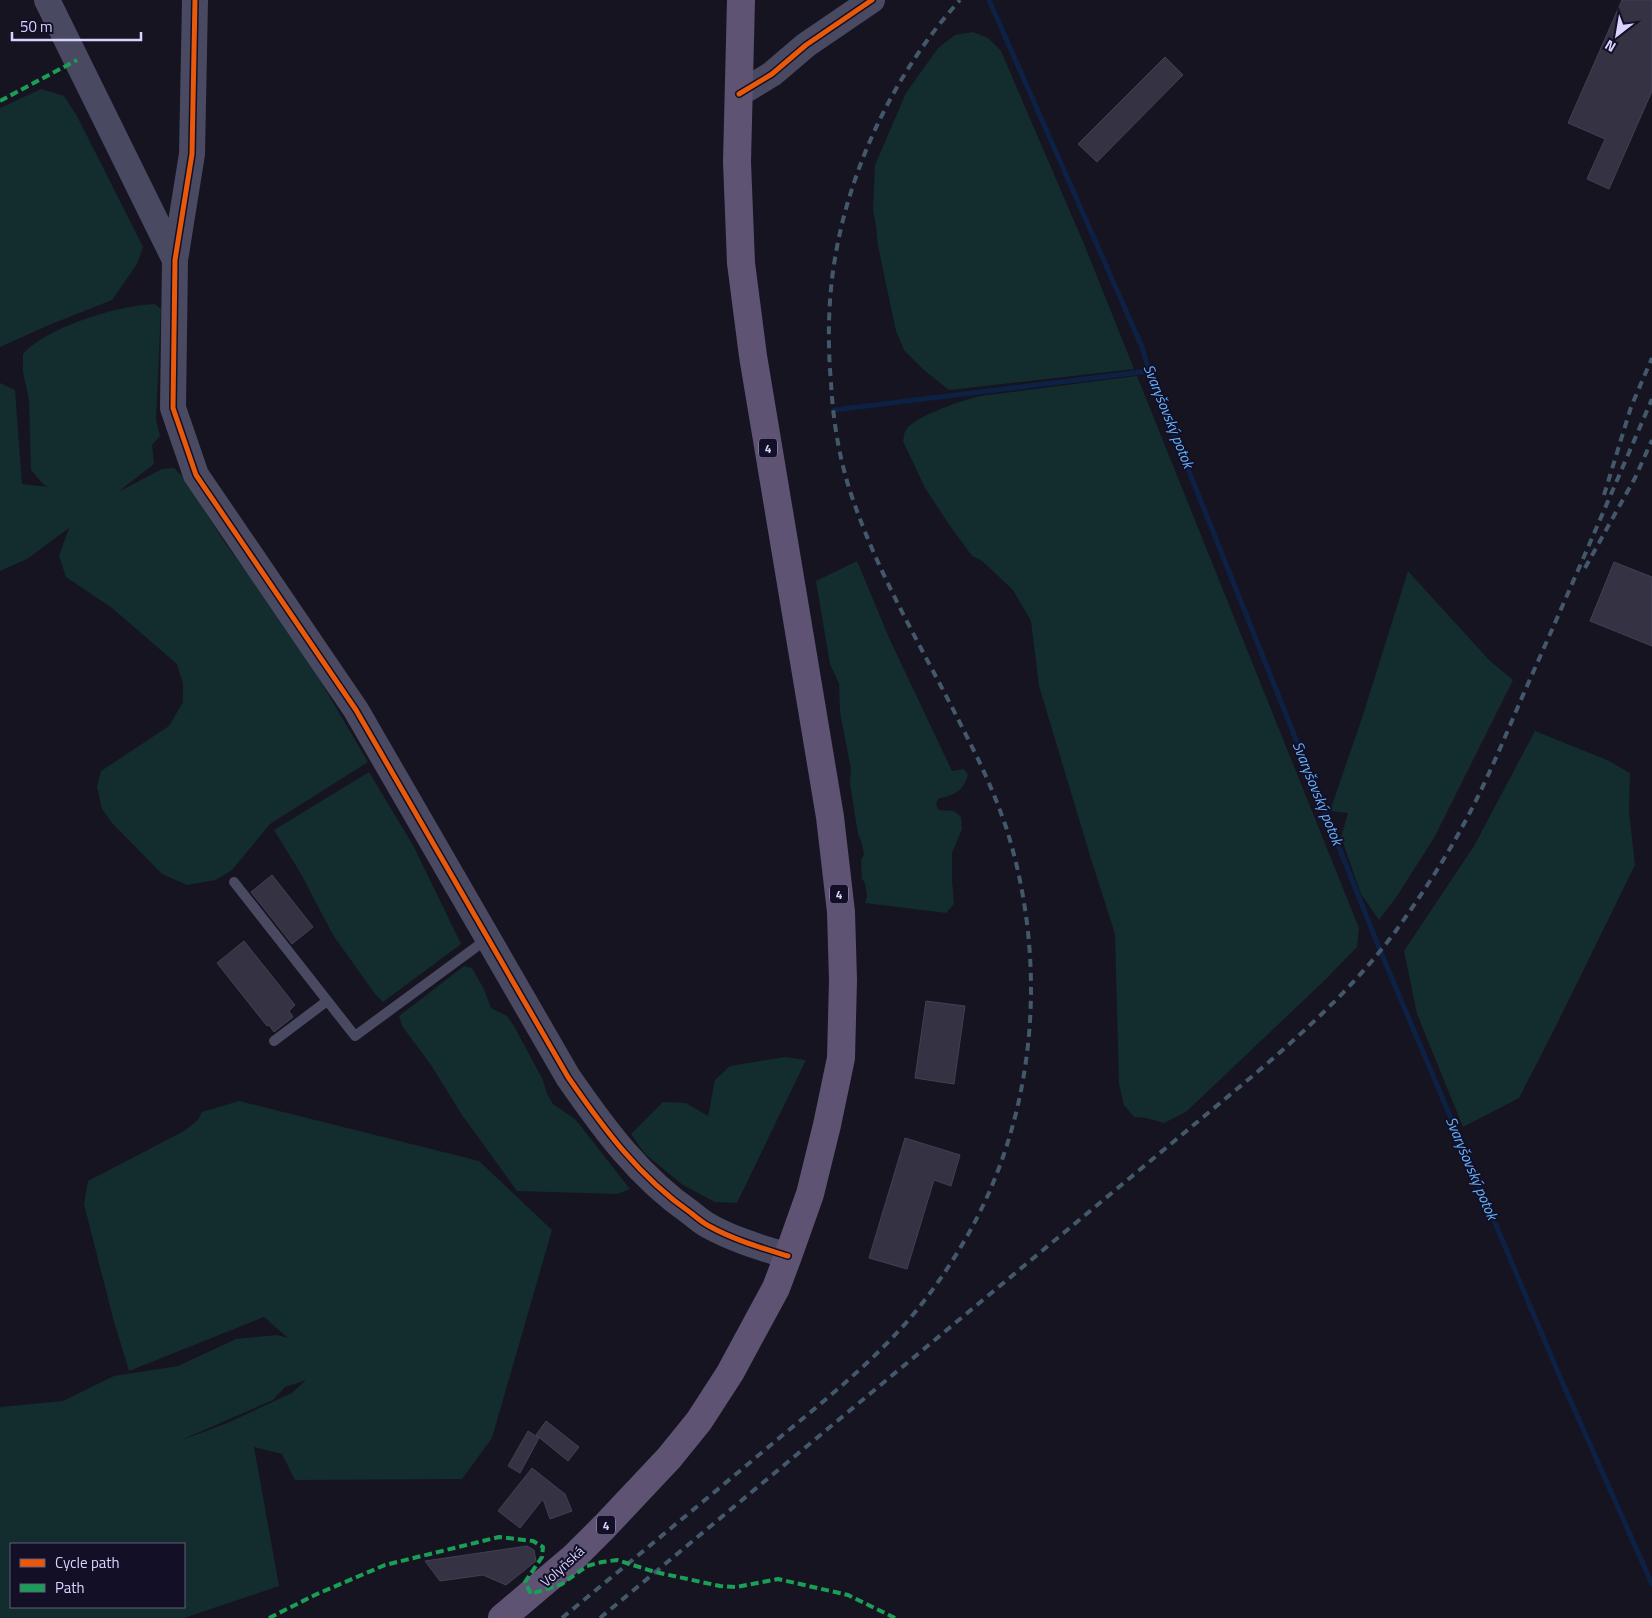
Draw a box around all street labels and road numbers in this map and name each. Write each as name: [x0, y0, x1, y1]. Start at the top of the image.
road number: 4: [759, 438, 777, 458]
road number: 4: [830, 884, 848, 904]
road number: 4: [597, 1516, 615, 1534]
street label: Volyňská: [535, 1541, 589, 1591]

